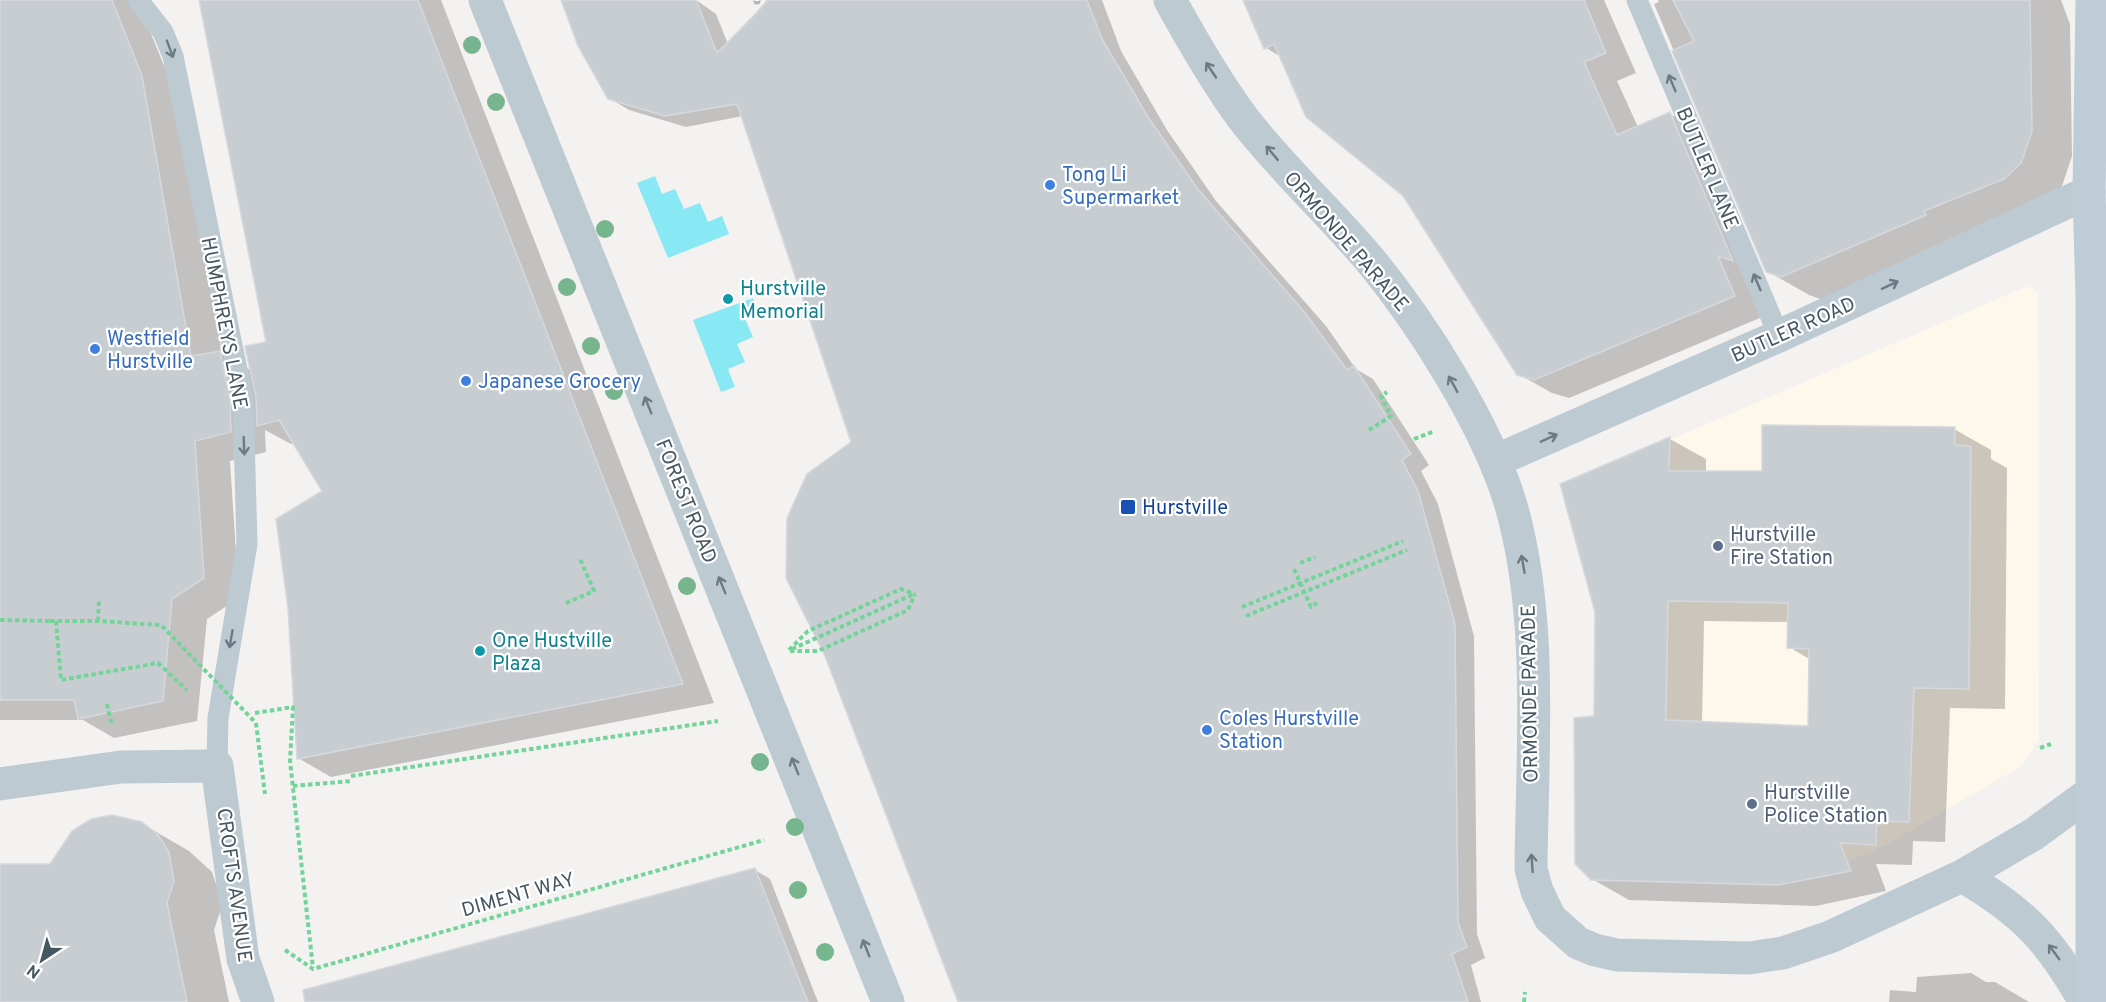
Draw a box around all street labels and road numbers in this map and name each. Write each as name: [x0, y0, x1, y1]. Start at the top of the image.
street label: BUTLER LANE: [1669, 104, 1744, 234]
street label: ORMONDE PARADE: [1277, 167, 1414, 318]
street label: HUMPHREYS LANE: [194, 235, 252, 412]
street label: BUTLER ROAD: [1728, 292, 1860, 370]
street label: FOREST ROAD: [648, 436, 722, 568]
street label: ORMONDE PARADE: [1516, 605, 1546, 783]
street label: CROFTS AVENUE: [209, 806, 257, 964]
street label: DIMENT WAY: [459, 867, 578, 925]

